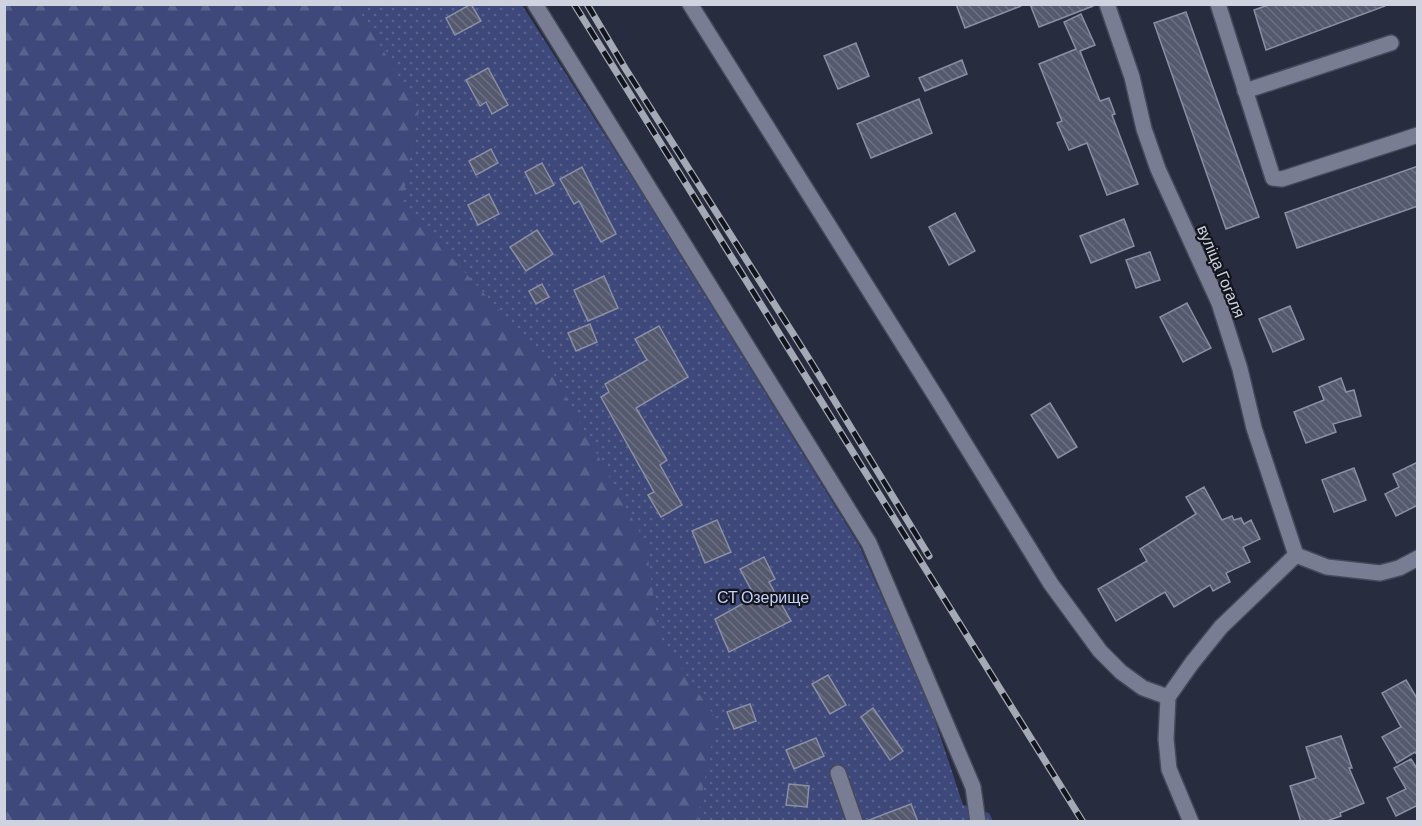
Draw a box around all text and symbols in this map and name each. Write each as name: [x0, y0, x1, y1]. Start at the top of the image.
street label: вуліца Гогаля: [1194, 222, 1250, 320]
park label: СТ Озерище: [717, 587, 809, 606]

